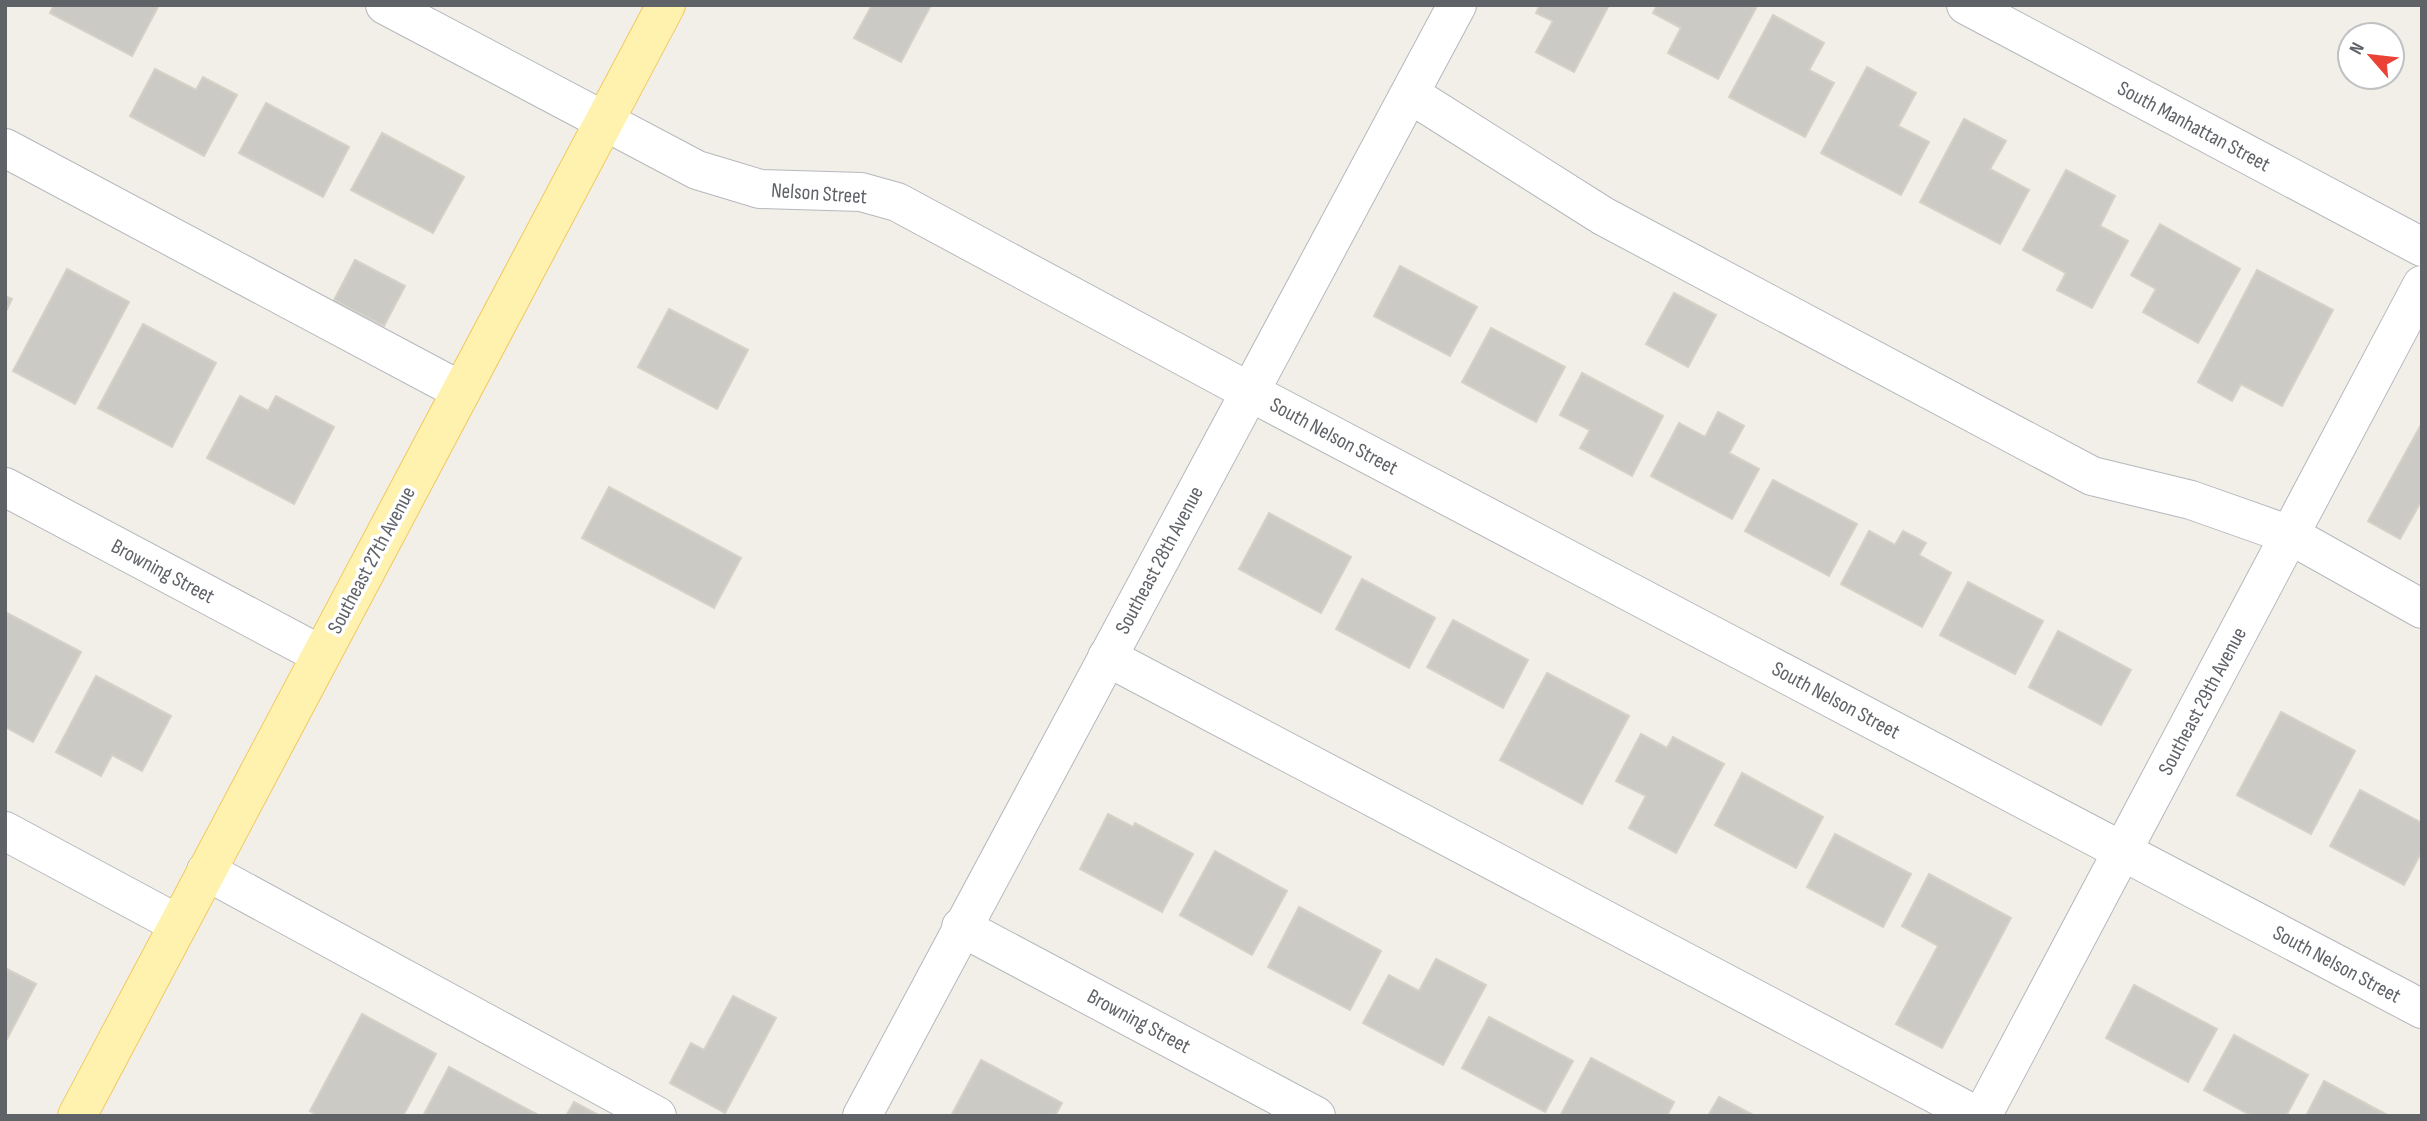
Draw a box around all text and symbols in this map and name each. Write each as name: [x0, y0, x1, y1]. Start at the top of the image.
north arrow: [2336, 21, 2406, 91]
text: N: [2345, 39, 2370, 59]
street label: South Manhattan Street: [2113, 76, 2274, 177]
street label: Nelson Street: [770, 178, 868, 209]
street label: South Nelson Street: [1266, 392, 1402, 481]
street label: Southeast 27th Avenue: [322, 482, 421, 638]
street label: Southeast 28th Avenue: [1110, 482, 1209, 638]
street label: Browning Street: [107, 534, 219, 609]
street label: Southeast 29th Avenue: [2153, 623, 2252, 779]
street label: South Nelson Street: [1768, 656, 1904, 745]
street label: South Nelson Street: [2269, 920, 2405, 1009]
street label: Browning Street: [1083, 984, 1195, 1059]

